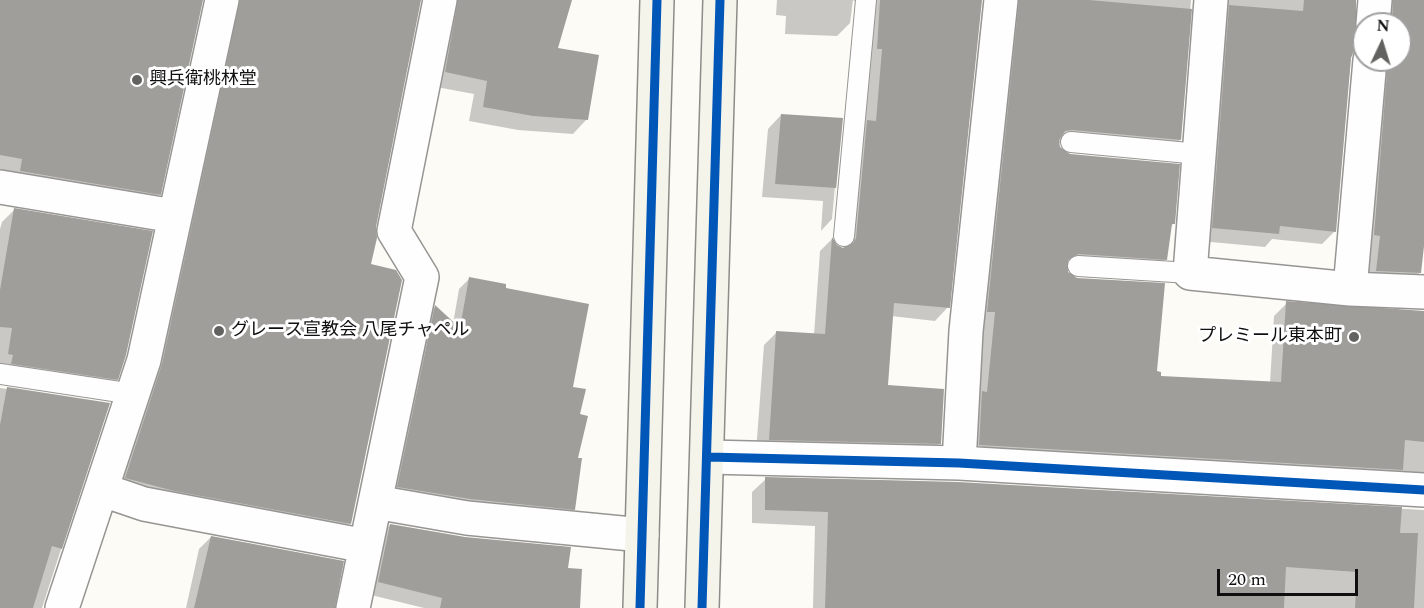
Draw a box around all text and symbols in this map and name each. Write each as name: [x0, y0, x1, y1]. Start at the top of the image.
north arrow: [1352, 12, 1412, 72]
text: N: [1376, 14, 1390, 38]
place label: 興兵衛桃林堂: [149, 69, 257, 91]
marker: 興兵衛桃林堂: [130, 73, 144, 87]
place label: グレース宣教会 八尾チャペル: [231, 320, 469, 342]
marker: グレース宣教会 八尾チャペル: [212, 324, 226, 338]
place label: プレミール東本町: [1198, 326, 1342, 348]
marker: プレミール東本町: [1347, 330, 1361, 344]
scale bar: [1220, 557, 1361, 595]
text: 20 m: [1228, 566, 1266, 593]

